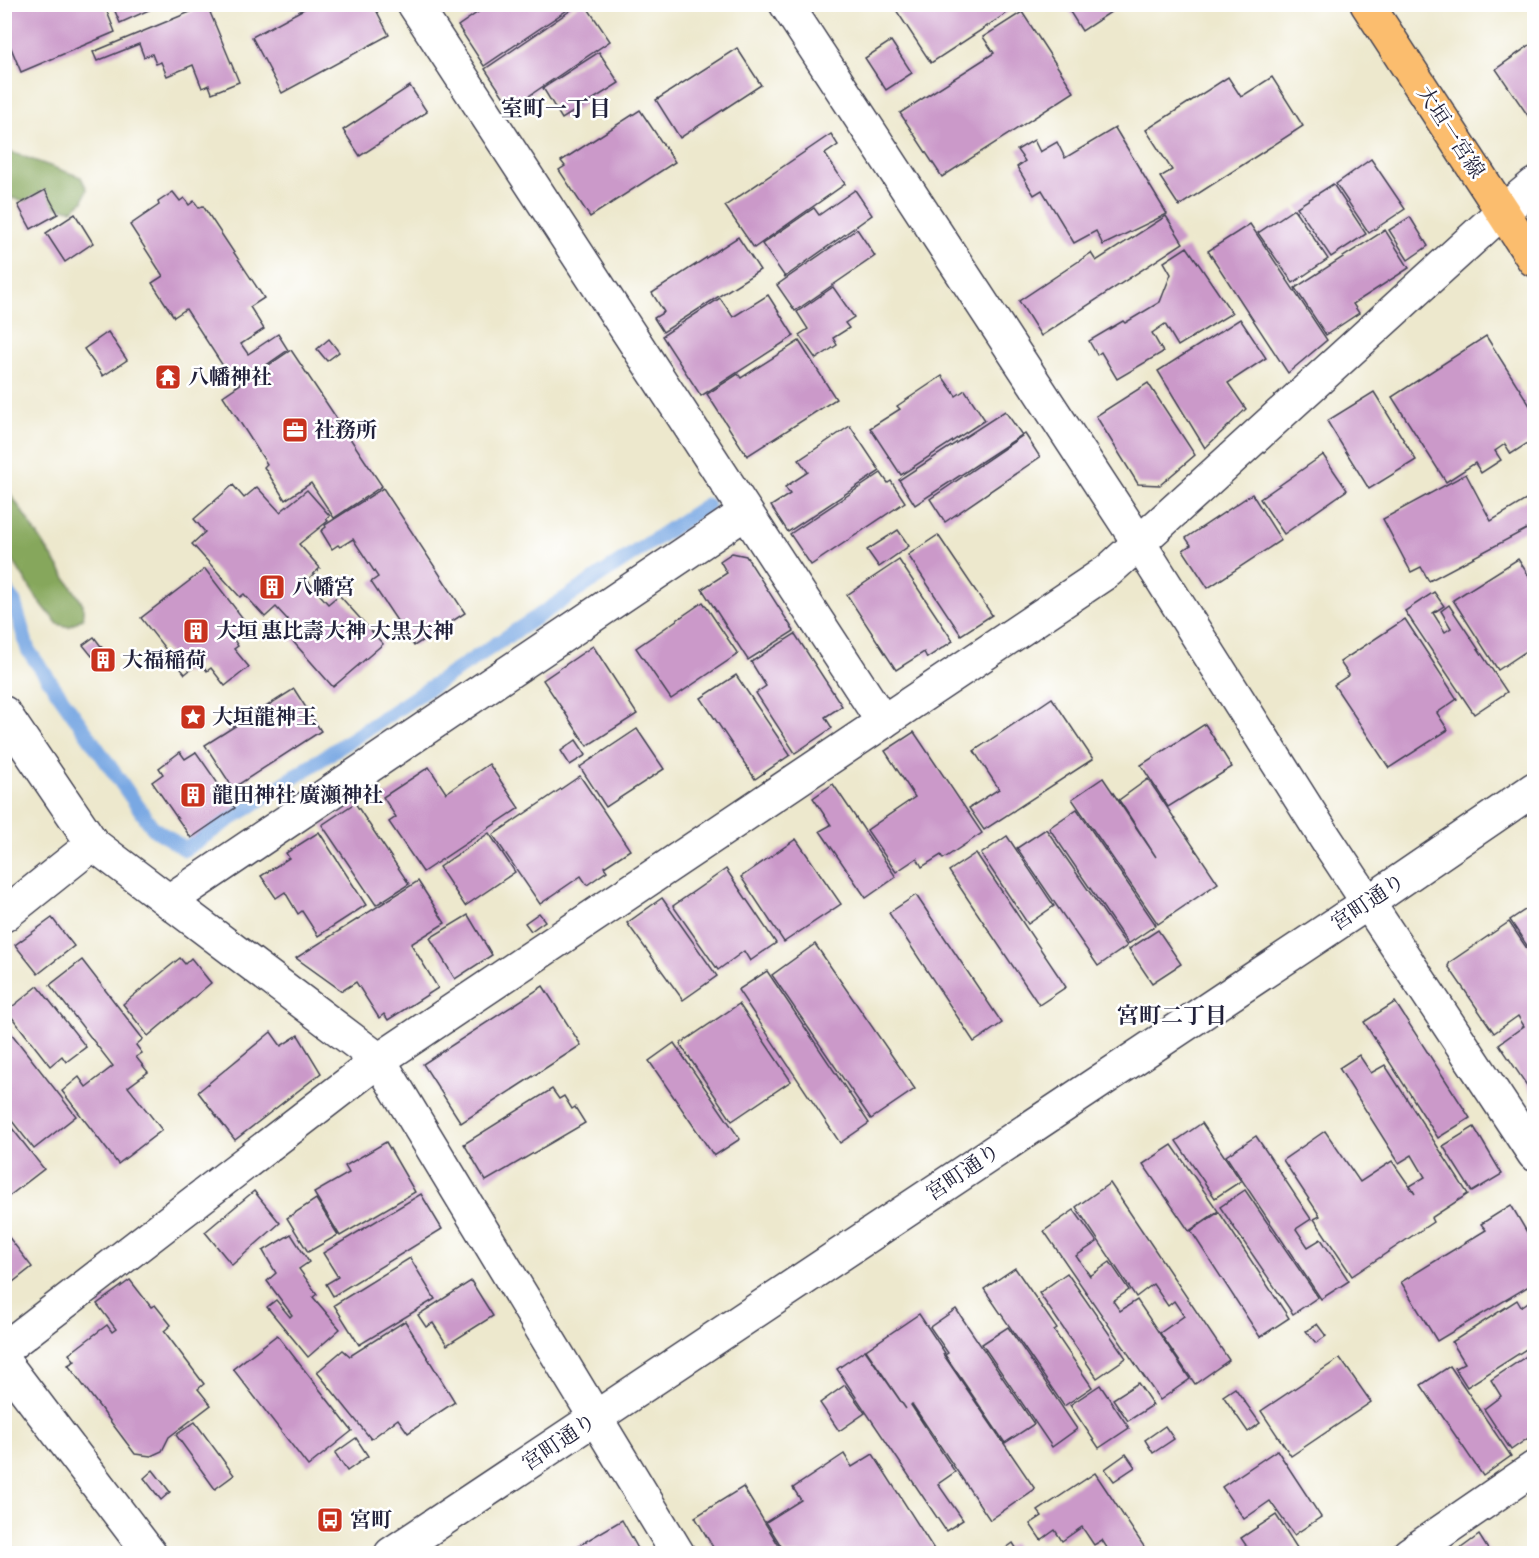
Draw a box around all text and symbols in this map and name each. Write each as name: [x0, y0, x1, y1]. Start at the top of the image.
street label: 大垣一宮線: [1411, 81, 1490, 184]
district label: 室町一丁目: [501, 96, 611, 123]
temple icon: 八幡神社: [153, 362, 183, 392]
place label: 八幡神社: [188, 365, 272, 391]
office icon: 社務所: [280, 415, 310, 445]
place label: 社務所: [314, 418, 377, 444]
building icon: 八幡宮: [257, 572, 287, 602]
place label: 八幡宮: [292, 575, 355, 601]
building icon: 大垣 惠比壽大神 大黒大神: [181, 616, 211, 646]
place label: 大垣 惠比壽大神 大黒大神: [216, 619, 454, 645]
building icon: 大福稲荷: [88, 645, 118, 675]
place label: 大福稲荷: [122, 648, 206, 674]
place icon: 大垣龍神王: [178, 702, 208, 732]
place label: 大垣龍神王: [212, 705, 317, 731]
building icon: 龍田神社 廣瀬神社: [178, 780, 208, 810]
place label: 龍田神社 廣瀬神社: [212, 783, 383, 809]
street label: 宮町通り: [1326, 869, 1411, 937]
district label: 宮町二丁目: [1117, 1003, 1227, 1030]
street label: 宮町通り: [921, 1139, 1006, 1207]
street label: 宮町通り: [517, 1409, 602, 1477]
bus stop icon: 宮町: [315, 1505, 345, 1535]
place label: 宮町: [350, 1508, 392, 1534]

